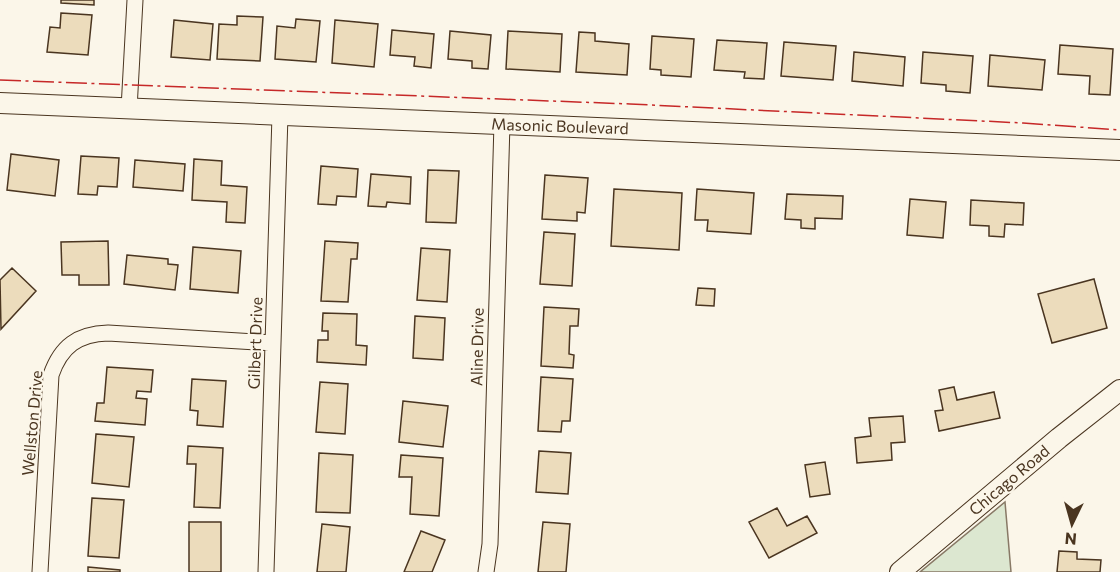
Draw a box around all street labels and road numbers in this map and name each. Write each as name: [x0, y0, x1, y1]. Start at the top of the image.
street label: Masonic Boulevard: [491, 114, 629, 137]
street label: Gilbert Drive: [243, 296, 266, 390]
street label: Aline Drive: [466, 308, 487, 386]
street label: Wellston Drive: [17, 369, 46, 477]
street label: Chicago Road: [965, 441, 1053, 519]

